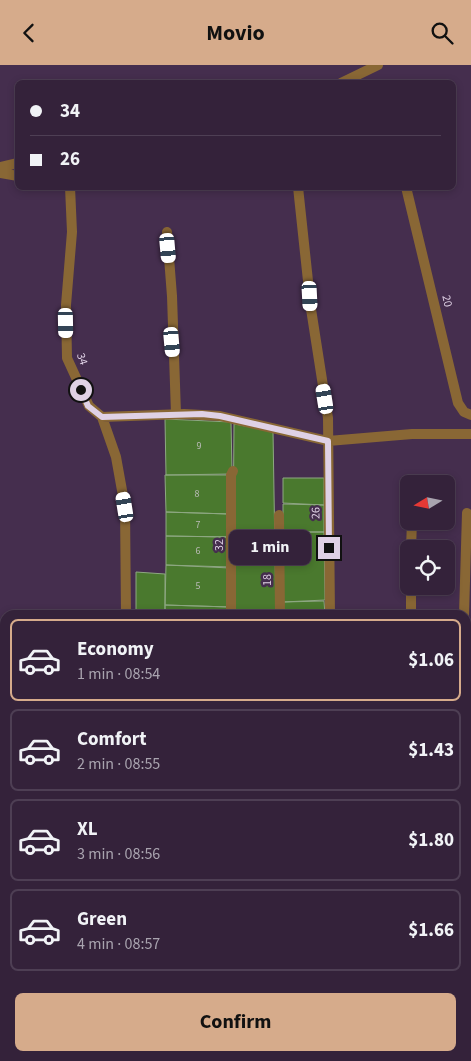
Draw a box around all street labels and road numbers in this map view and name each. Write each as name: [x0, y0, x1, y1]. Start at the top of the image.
street label: 20: [437, 293, 457, 309]
street label: 34: [72, 351, 92, 367]
street label: 26: [307, 507, 325, 519]
street label: 32: [211, 539, 228, 551]
street label: 18: [259, 574, 276, 586]

